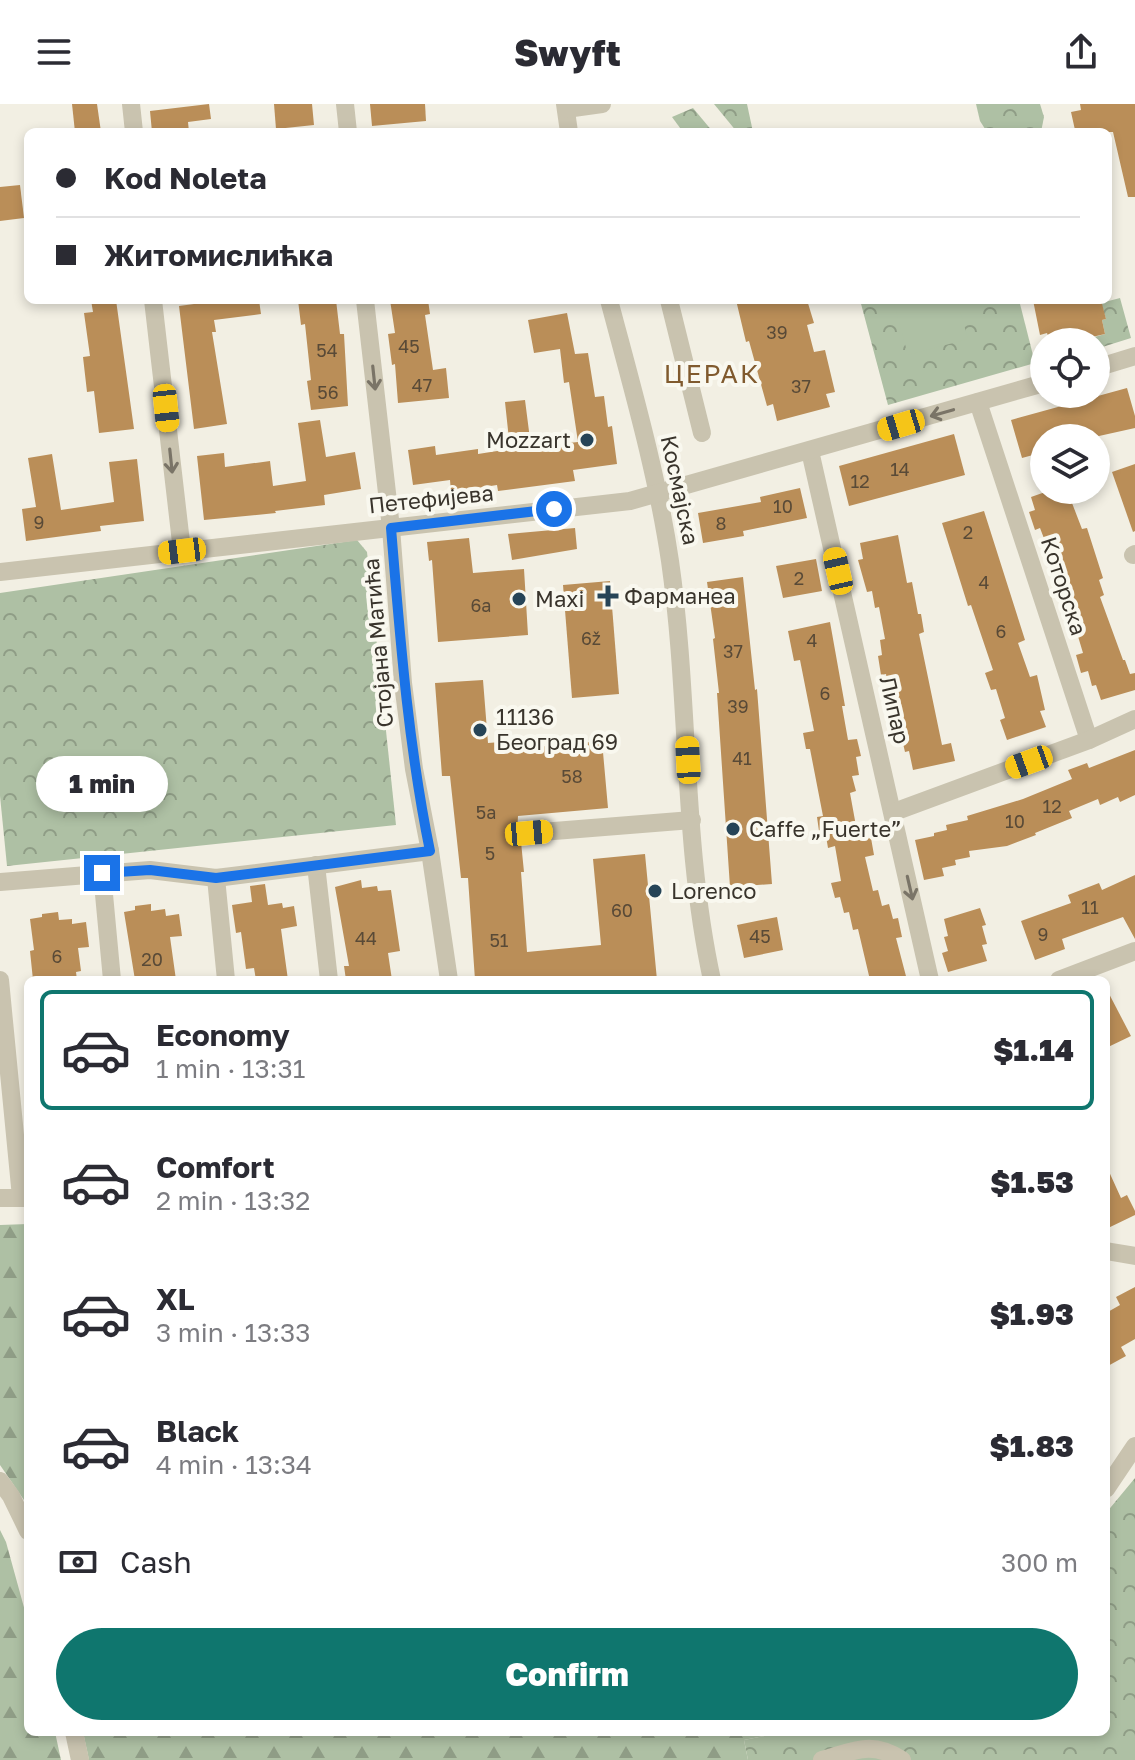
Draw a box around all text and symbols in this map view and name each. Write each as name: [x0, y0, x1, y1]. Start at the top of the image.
icon: menu: [32, 30, 76, 74]
icon: share: [1059, 30, 1103, 74]
text: Swyft: [514, 31, 621, 74]
text: Kod Noleta: [104, 160, 267, 196]
text: Житомислићка: [104, 237, 333, 273]
house number: 39: [766, 321, 788, 343]
map controls: [1030, 328, 1110, 504]
button: locate: [1030, 328, 1110, 408]
house number: 45: [398, 335, 420, 357]
house number: 54: [316, 339, 338, 361]
district label: ЦЕРАК: [664, 358, 760, 389]
one-way arrow: [367, 364, 382, 390]
house number: 47: [412, 374, 432, 396]
house number: 37: [791, 375, 811, 397]
house number: 56: [317, 381, 339, 403]
car: [152, 383, 180, 433]
one-way arrow: [930, 406, 956, 421]
car: [875, 407, 927, 443]
button: layers: [1030, 424, 1110, 504]
place label: Mozzart: [486, 426, 571, 453]
marker: Mozzart: [578, 431, 596, 449]
street label: Космајска: [656, 433, 705, 547]
one-way arrow: [164, 447, 179, 474]
house number: 14: [890, 458, 910, 480]
house number: 12: [850, 470, 870, 492]
street label: Петефијева: [367, 479, 495, 518]
route start: [536, 491, 572, 527]
house number: 10: [773, 495, 793, 517]
house number: 9: [34, 511, 44, 533]
house number: 8: [716, 512, 726, 534]
house number: 2: [963, 521, 973, 543]
street label: Которска: [1036, 533, 1093, 639]
car: [157, 536, 207, 566]
car: [821, 545, 855, 597]
street label: Стојана Матића: [357, 557, 398, 729]
house number: 2: [794, 567, 804, 589]
house number: 4: [979, 571, 990, 593]
place label: Фарманеа: [624, 582, 736, 609]
place label: Maxi: [535, 585, 584, 612]
marker: Фарманеа: [599, 587, 617, 605]
marker: Maxi: [510, 590, 528, 608]
house number: 6a: [470, 594, 492, 616]
house number: 6: [996, 620, 1006, 642]
house number: 6ž: [581, 627, 601, 649]
house number: 4: [807, 629, 818, 651]
house number: 37: [723, 640, 743, 662]
street label: Липар: [875, 674, 916, 746]
house number: 6: [820, 682, 830, 704]
house number: 39: [727, 695, 749, 717]
place label: 11136 Београд 69: [496, 703, 618, 755]
marker: 11136 Београд 69: [471, 721, 489, 739]
car: [675, 735, 701, 785]
car: [1002, 743, 1056, 781]
house number: 41: [732, 747, 752, 769]
callout: 1 min: [36, 757, 168, 813]
house number: 58: [561, 765, 583, 787]
text: 1 min: [69, 768, 135, 799]
house number: 12: [1042, 795, 1062, 817]
house number: 5a: [476, 801, 496, 823]
house number: 10: [1005, 810, 1025, 832]
place label: Caffe „Fuerte”: [749, 815, 902, 842]
car: [504, 819, 554, 847]
marker: Caffe „Fuerte”: [724, 820, 742, 838]
house number: 5: [485, 842, 495, 864]
route end: [84, 855, 120, 891]
one-way arrow: [903, 874, 918, 900]
place label: Lorenco: [671, 877, 756, 904]
marker: Lorenco: [646, 882, 664, 900]
house number: 11: [1081, 896, 1099, 918]
house number: 60: [611, 899, 633, 921]
house number: 9: [1038, 923, 1048, 945]
house number: 45: [749, 925, 771, 947]
house number: 44: [355, 927, 377, 949]
house number: 51: [489, 929, 509, 951]
house number: 6: [52, 945, 62, 967]
house number: 20: [141, 948, 163, 970]
icon: car: [60, 1014, 132, 1086]
text: Economy: [156, 1017, 290, 1053]
text: $1.14: [993, 1032, 1074, 1068]
text: 1 min · 13:31: [156, 1053, 305, 1084]
icon: car: [60, 1146, 132, 1218]
text: Comfort: [156, 1149, 275, 1185]
text: $1.53: [990, 1164, 1074, 1200]
text: 2 min · 13:32: [156, 1185, 310, 1216]
icon: car: [60, 1278, 132, 1350]
text: XL: [156, 1281, 195, 1317]
text: $1.93: [990, 1296, 1074, 1332]
text: 3 min · 13:33: [156, 1317, 311, 1348]
icon: car: [60, 1410, 132, 1482]
text: Black: [156, 1413, 239, 1449]
text: $1.83: [990, 1428, 1074, 1464]
text: 4 min · 13:34: [156, 1449, 312, 1480]
icon: cash: [56, 1540, 100, 1584]
text: Cash: [120, 1544, 192, 1580]
text: 300 m: [1001, 1547, 1078, 1578]
button: Confirm: [56, 1628, 1078, 1720]

